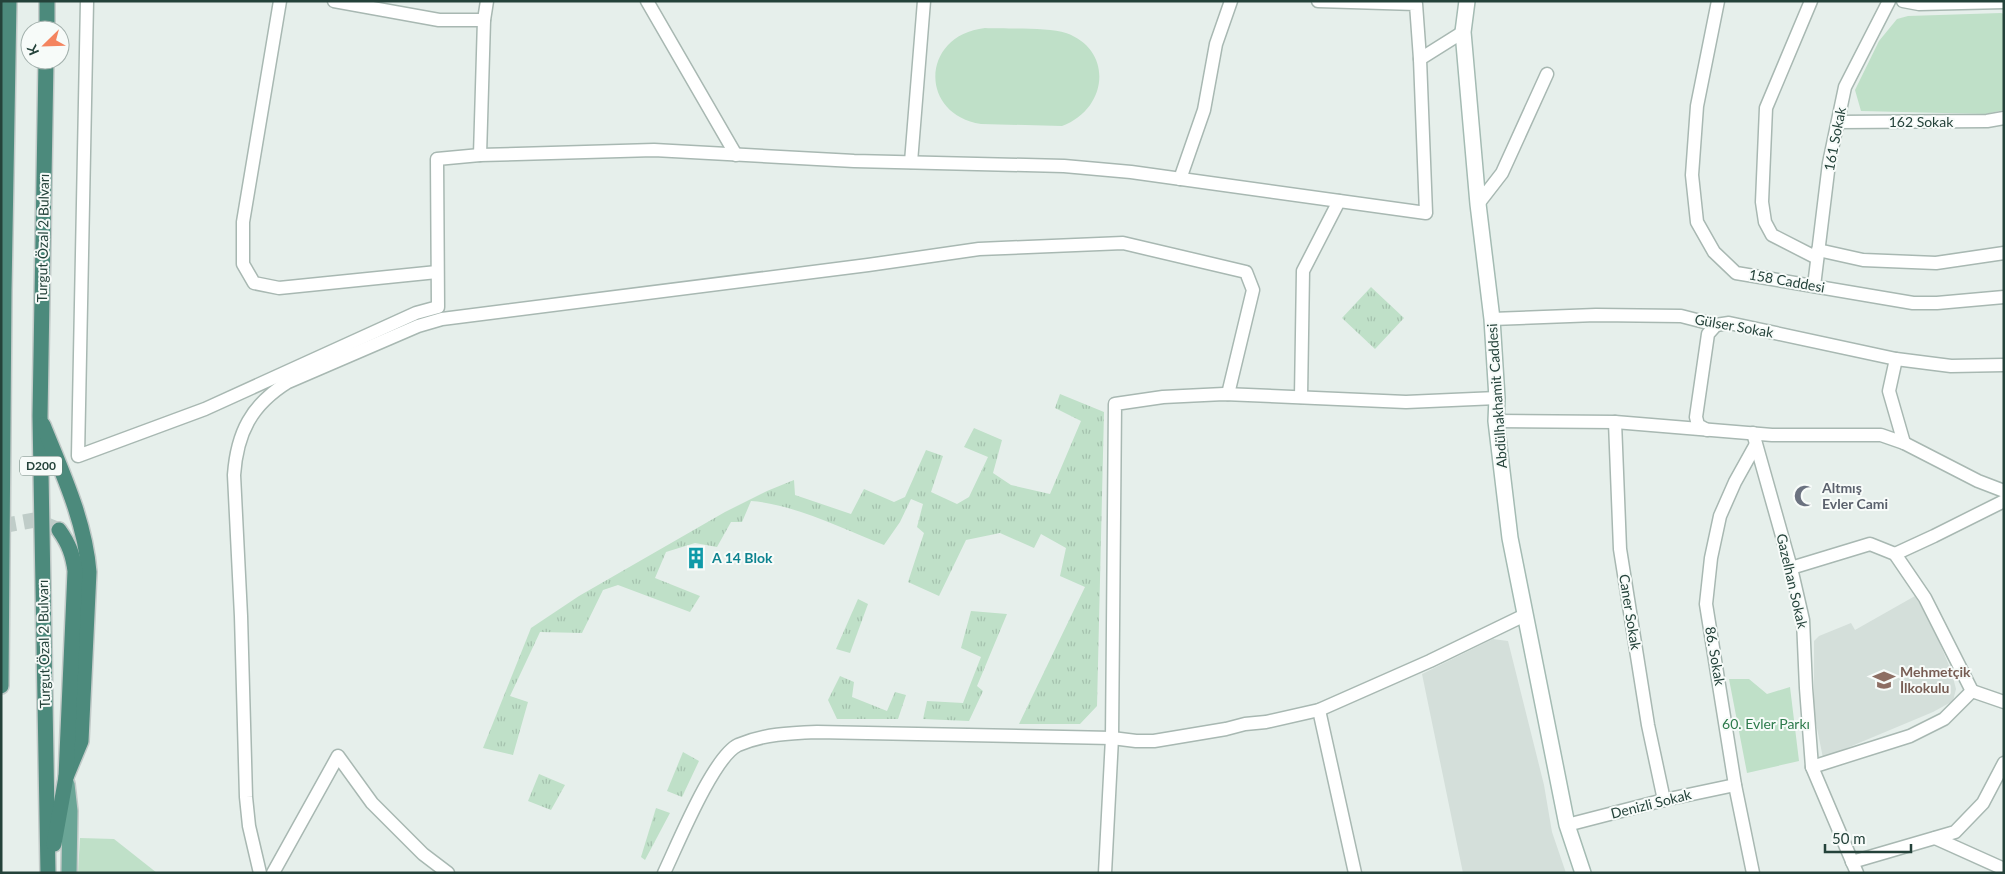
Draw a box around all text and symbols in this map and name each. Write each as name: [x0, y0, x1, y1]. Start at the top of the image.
north arrow: [20, 20, 70, 70]
text: K: [23, 42, 42, 58]
street label: 161 Sokak: [1820, 105, 1849, 172]
street label: 162 Sokak: [1889, 113, 1954, 130]
street label: Turgut Özal 2 Bulvarı: [33, 174, 52, 302]
street label: 158 Caddesi: [1748, 265, 1826, 296]
street label: Gülser Sokak: [1693, 310, 1776, 341]
street label: Abdülhakhamit Caddesi: [1483, 323, 1510, 469]
road number: D200: [20, 456, 62, 476]
place label: Altmış Evler Cami: [1821, 479, 1888, 512]
mosque icon: Altmış Evler Cami: [1792, 483, 1818, 509]
street label: Gazelhan Sokak: [1773, 532, 1812, 631]
building icon: A 14 Blok: [683, 545, 709, 571]
place label: A 14 Blok: [711, 549, 773, 566]
street label: Caner Sokak: [1616, 573, 1645, 652]
street label: Turgut Özal 2 Bulvarı: [34, 580, 53, 708]
street label: 86. Sokak: [1702, 625, 1729, 688]
place label: Mehmetçik İlkokulu: [1900, 663, 1971, 696]
school or university icon: Mehmetçik İlkokulu: [1871, 667, 1897, 693]
park label: 60. Evler Parkı: [1722, 715, 1810, 732]
street label: Denizli Sokak: [1609, 785, 1694, 822]
scale bar: [1825, 822, 1911, 854]
text: 50 m: [1832, 829, 1866, 847]

